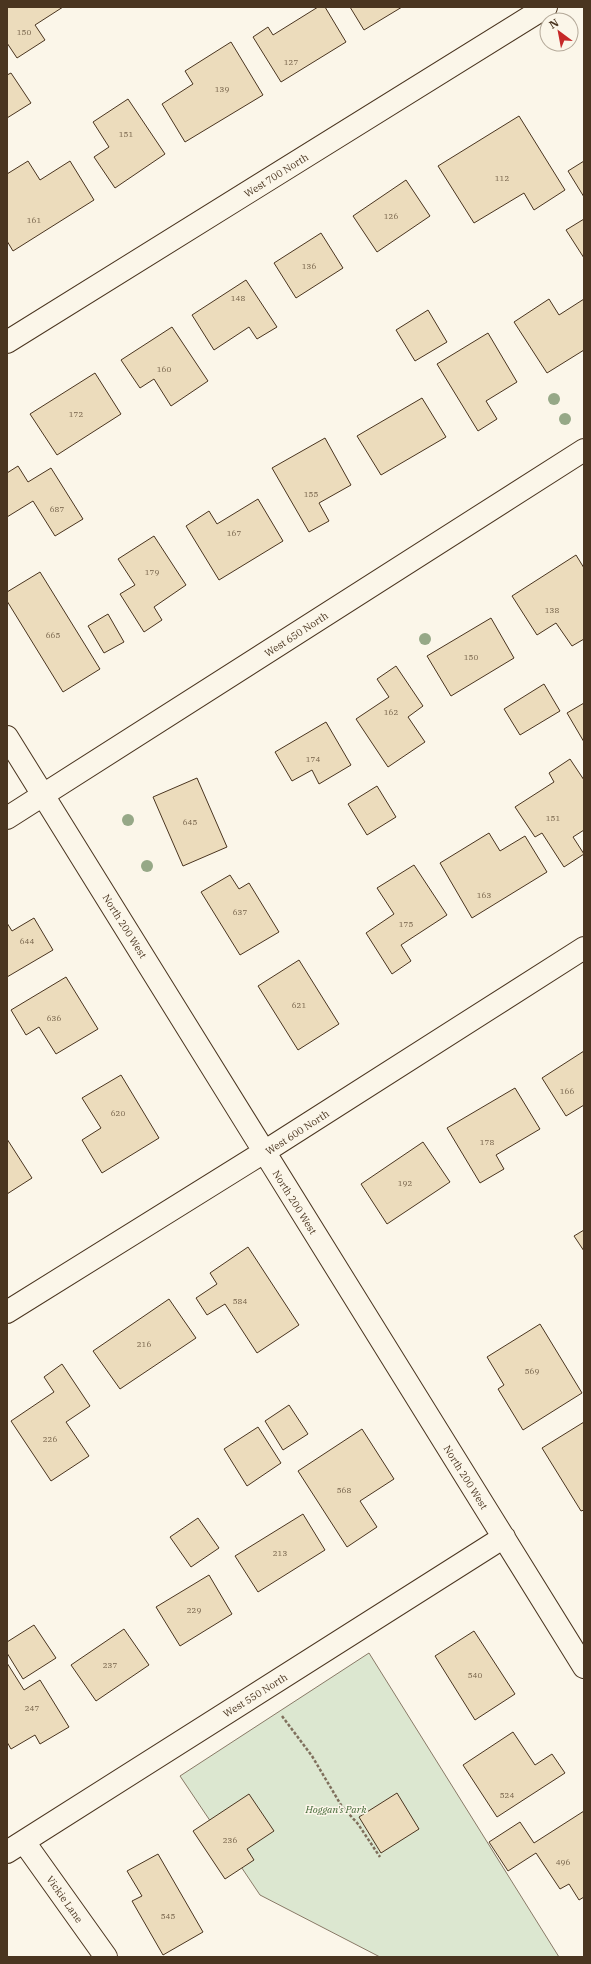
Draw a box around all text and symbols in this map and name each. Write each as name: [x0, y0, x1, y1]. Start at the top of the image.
north arrow: [539, 12, 579, 52]
text: N: [546, 15, 561, 32]
house number: 150: [17, 27, 31, 37]
house number: 127: [284, 57, 298, 67]
house number: 139: [215, 84, 229, 94]
house number: 151: [119, 129, 133, 139]
street label: West 700 North: [242, 151, 311, 200]
house number: 112: [495, 173, 509, 183]
house number: 126: [384, 211, 398, 221]
house number: 161: [27, 215, 41, 225]
house number: 136: [302, 261, 316, 271]
house number: 148: [231, 293, 245, 303]
house number: 160: [157, 364, 171, 374]
house number: 172: [69, 409, 83, 419]
house number: 155: [304, 489, 318, 499]
house number: 687: [50, 504, 64, 514]
house number: 167: [227, 528, 241, 538]
house number: 179: [145, 567, 159, 577]
house number: 138: [545, 605, 559, 615]
street label: West 650 North: [262, 609, 331, 660]
house number: 665: [46, 630, 60, 640]
house number: 150: [464, 652, 478, 662]
house number: 162: [384, 707, 398, 717]
house number: 174: [306, 754, 320, 764]
house number: 151: [546, 813, 560, 823]
house number: 645: [183, 817, 197, 827]
house number: 163: [477, 890, 491, 900]
street label: North 200 West: [100, 892, 150, 961]
house number: 637: [233, 907, 247, 917]
house number: 175: [399, 919, 413, 929]
house number: 644: [20, 936, 34, 946]
house number: 621: [292, 1000, 306, 1010]
house number: 636: [47, 1013, 61, 1023]
house number: 166: [560, 1086, 574, 1096]
street label: West 600 North: [263, 1107, 332, 1158]
house number: 620: [111, 1108, 125, 1118]
house number: 178: [480, 1137, 494, 1147]
street label: North 200 West: [270, 1168, 320, 1237]
house number: 192: [398, 1178, 412, 1188]
house number: 584: [233, 1296, 247, 1306]
house number: 216: [137, 1339, 151, 1349]
house number: 569: [525, 1366, 539, 1376]
house number: 226: [43, 1434, 57, 1444]
street label: North 200 West: [441, 1443, 491, 1512]
house number: 568: [337, 1485, 351, 1495]
house number: 213: [273, 1548, 287, 1558]
house number: 229: [187, 1605, 201, 1615]
house number: 237: [103, 1660, 117, 1670]
house number: 540: [468, 1670, 482, 1680]
street label: West 550 North: [221, 1671, 290, 1720]
house number: 247: [25, 1703, 39, 1713]
house number: 524: [500, 1790, 514, 1800]
park label: Hoggan's Park: [305, 1803, 367, 1816]
house number: 236: [223, 1835, 237, 1845]
house number: 496: [556, 1857, 570, 1867]
street label: Vickie Lane: [44, 1873, 86, 1925]
house number: 545: [161, 1911, 175, 1921]

